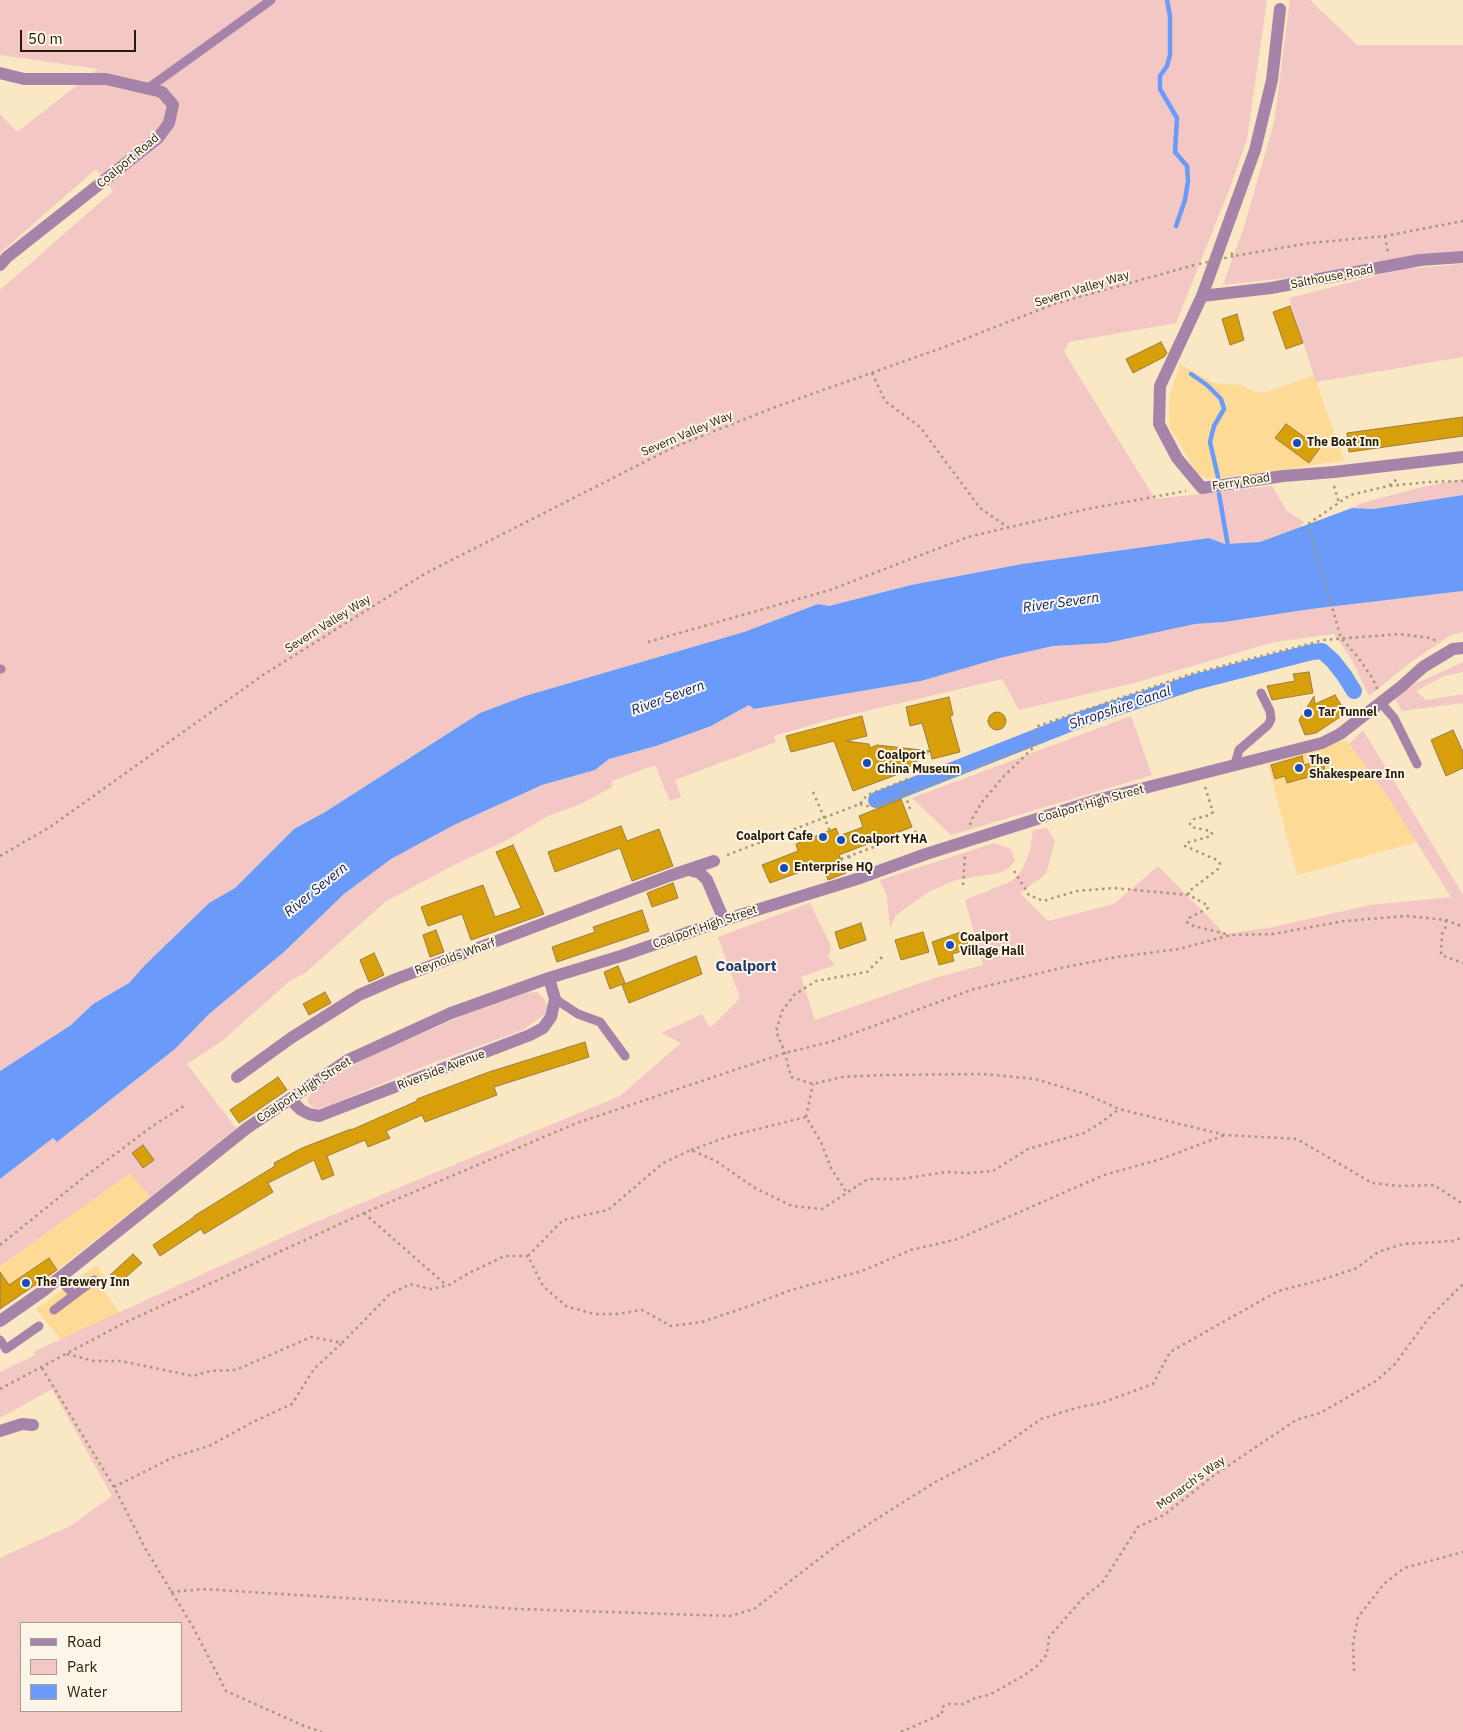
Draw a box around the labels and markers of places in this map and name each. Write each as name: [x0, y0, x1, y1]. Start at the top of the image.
place label: The Boat Inn: [1307, 436, 1379, 450]
marker: The Boat Inn: [1291, 437, 1303, 449]
place label: Tar Tunnel: [1318, 706, 1377, 720]
marker: Tar Tunnel: [1302, 707, 1314, 719]
place label: Coalport China Museum: [877, 749, 960, 777]
place label: The Shakespeare Inn: [1309, 754, 1405, 782]
marker: Coalport China Museum: [861, 757, 873, 769]
marker: The Shakespeare Inn: [1293, 762, 1305, 774]
place label: Coalport Cafe: [736, 830, 813, 844]
marker: Coalport Cafe: [817, 831, 829, 843]
place label: Coalport YHA: [851, 833, 927, 847]
marker: Coalport YHA: [835, 834, 847, 846]
place label: Enterprise HQ: [794, 861, 873, 875]
marker: Enterprise HQ: [778, 862, 790, 874]
place label: Coalport Village Hall: [960, 931, 1024, 959]
marker: Coalport Village Hall: [944, 939, 956, 951]
place label: The Brewery Inn: [36, 1276, 130, 1290]
marker: The Brewery Inn: [20, 1277, 32, 1289]

